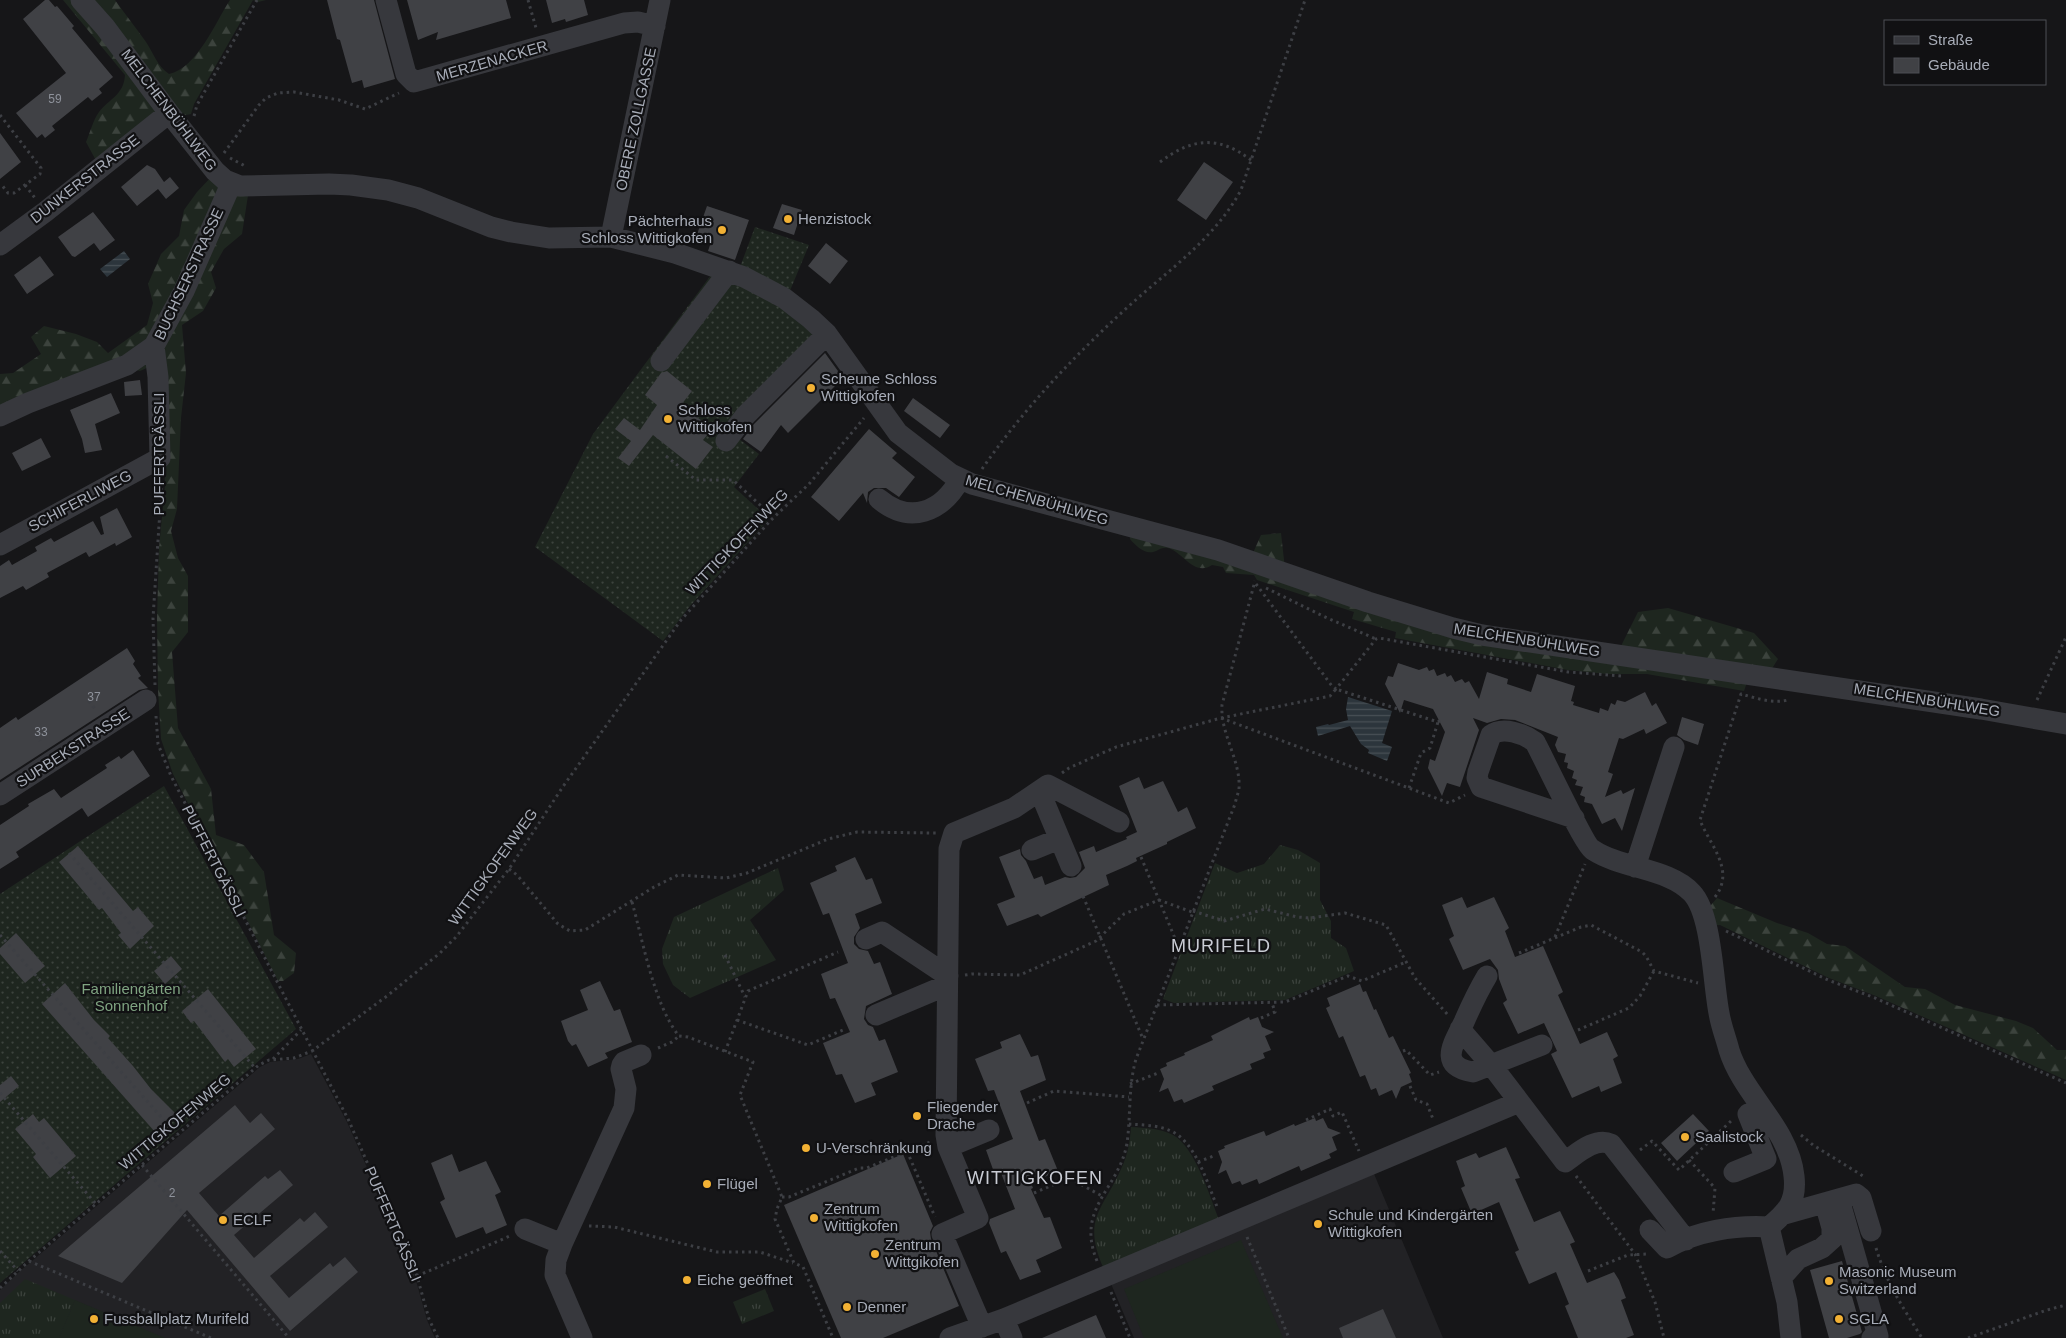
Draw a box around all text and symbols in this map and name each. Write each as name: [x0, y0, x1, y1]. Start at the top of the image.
legend: [1884, 20, 2046, 85]
text: Straße: [1928, 31, 1973, 48]
street label: MERZENACKER: [434, 36, 550, 85]
street label: MELCHENBÜHLWEG: [118, 45, 221, 174]
street label: OBERE ZOLLGASSE: [612, 46, 659, 192]
text: Gebäude: [1928, 56, 1990, 73]
house number: 59: [48, 92, 62, 106]
street label: DUNKERSTRASSE: [27, 131, 142, 226]
street label: BUCHSERSTRASSE: [151, 205, 227, 342]
place label: Henzistock: [798, 210, 872, 227]
place label: Pächterhaus Schloss Wittigkofen: [581, 212, 712, 246]
marker: Henzistock: [782, 213, 794, 225]
marker: Pächterhaus Schloss Wittigkofen: [716, 224, 728, 236]
place label: Scheune Schloss Wittigkofen: [821, 370, 937, 404]
marker: Scheune Schloss Wittigkofen: [805, 382, 817, 394]
street label: PUFFERTGÄSSLI: [150, 392, 167, 516]
place label: Schloss Wittigkofen: [678, 401, 752, 435]
marker: Schloss Wittigkofen: [662, 413, 674, 425]
street label: SCHIFERLIWEG: [25, 466, 134, 535]
street label: MELCHENBÜHLWEG: [964, 471, 1111, 528]
street label: WITTIGKOFENWEG: [682, 485, 791, 598]
street label: MELCHENBÜHLWEG: [1453, 620, 1602, 659]
street label: MELCHENBÜHLWEG: [1853, 680, 2002, 719]
house number: 37: [87, 690, 101, 704]
street label: SURBEKSTRASSE: [13, 705, 133, 791]
house number: 33: [34, 725, 48, 739]
street label: PUFFERTGÄSSLI: [179, 802, 250, 919]
street label: WITTIGKOFENWEG: [445, 805, 541, 928]
district label: MURIFELD: [1171, 936, 1271, 956]
park label: Familiengärten Sonnenhof: [81, 980, 181, 1014]
street label: WITTIGKOFENWEG: [116, 1070, 234, 1173]
place label: Fliegender Drache: [927, 1098, 998, 1132]
marker: Fliegender Drache: [911, 1110, 923, 1122]
place label: Saalistock: [1695, 1128, 1764, 1145]
marker: Saalistock: [1679, 1131, 1691, 1143]
place label: U-Verschränkung: [816, 1139, 932, 1156]
marker: U-Verschränkung: [800, 1142, 812, 1154]
street label: PUFFERTGÄSSLI: [362, 1164, 425, 1284]
district label: WITTIGKOFEN: [967, 1168, 1103, 1188]
place label: Flügel: [717, 1175, 758, 1192]
marker: Flügel: [701, 1178, 713, 1190]
house number: 2: [169, 1186, 176, 1200]
place label: Zentrum Wittigkofen: [824, 1200, 898, 1234]
place label: Schule und Kindergärten Wittigkofen: [1328, 1206, 1493, 1240]
place label: ECLF: [233, 1211, 271, 1228]
marker: Zentrum Wittigkofen: [808, 1212, 820, 1224]
marker: ECLF: [217, 1214, 229, 1226]
marker: Schule und Kindergärten Wittigkofen: [1312, 1218, 1324, 1230]
place label: Zentrum Wittgikofen: [885, 1236, 959, 1270]
marker: Zentrum Wittgikofen: [869, 1248, 881, 1260]
place label: Masonic Museum Switzerland: [1839, 1263, 1957, 1297]
place label: Eiche geöffnet: [697, 1271, 793, 1288]
marker: Eiche geöffnet: [681, 1274, 693, 1286]
marker: Masonic Museum Switzerland: [1823, 1275, 1835, 1287]
place label: Denner: [857, 1298, 906, 1315]
marker: Denner: [841, 1301, 853, 1313]
place label: Fussballplatz Murifeld: [104, 1310, 249, 1327]
place label: SGLA: [1849, 1310, 1889, 1327]
marker: Fussballplatz Murifeld: [88, 1313, 100, 1325]
marker: SGLA: [1833, 1313, 1845, 1325]

